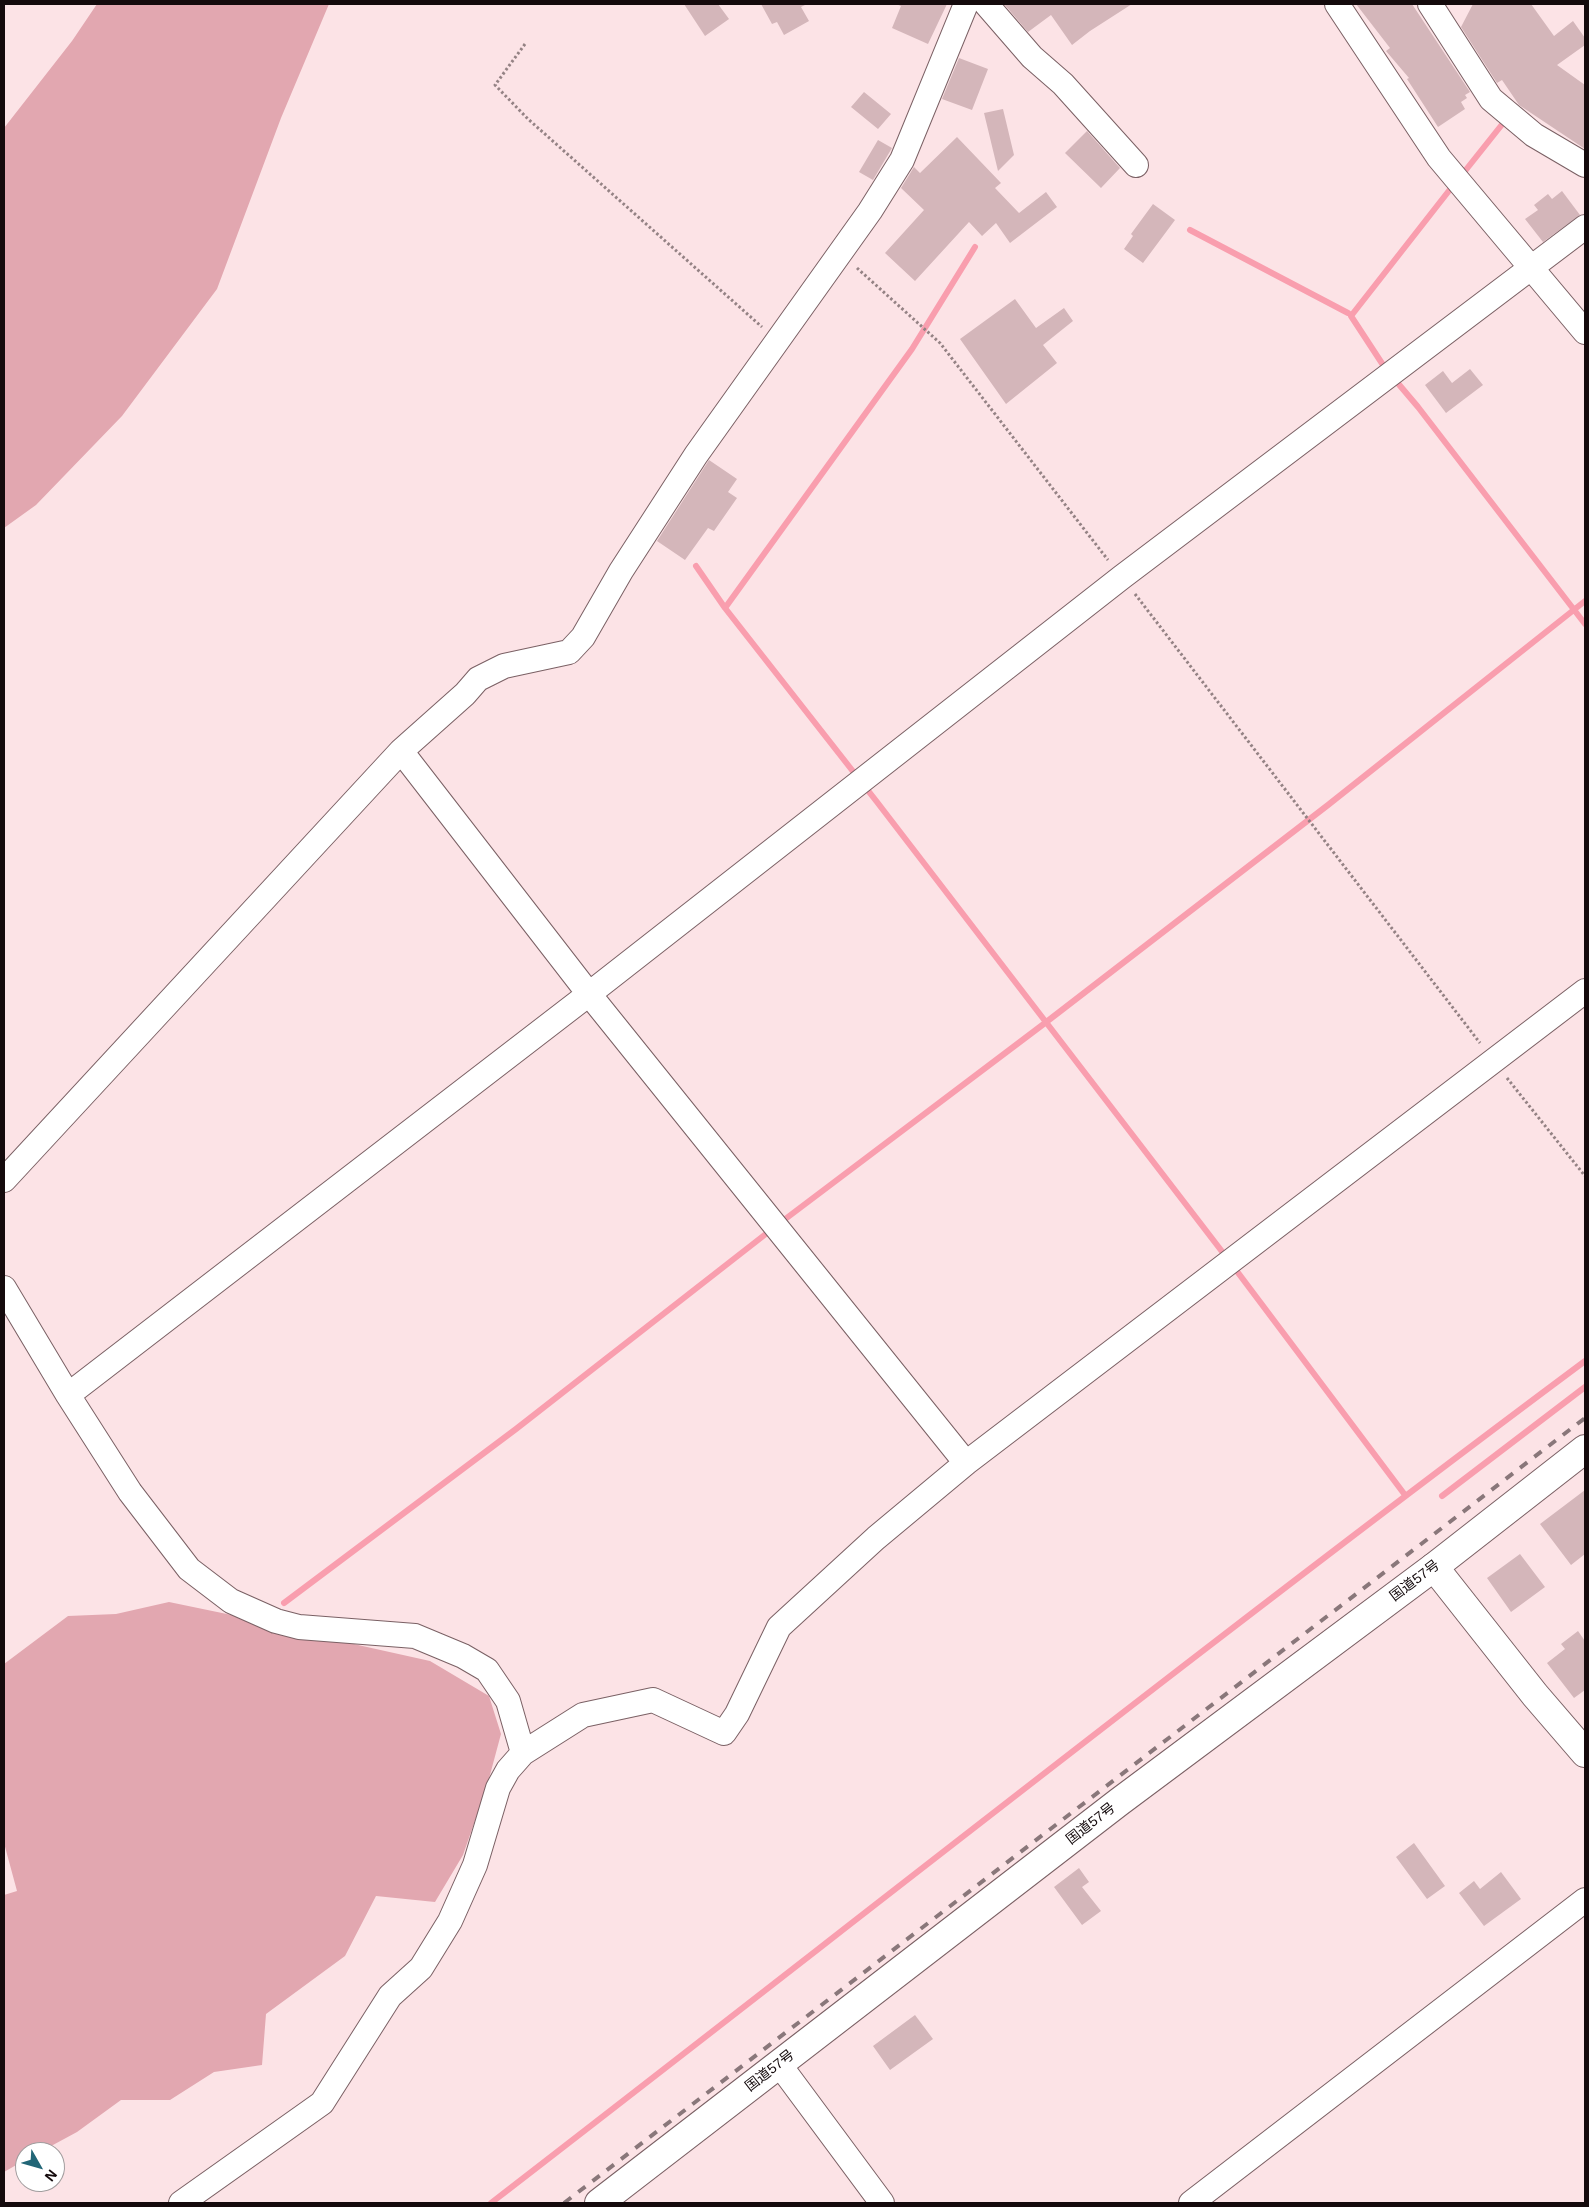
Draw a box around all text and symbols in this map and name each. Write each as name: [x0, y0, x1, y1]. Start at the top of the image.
street label: 国道57号: [1387, 1557, 1443, 1605]
street label: 国道57号: [1063, 1800, 1119, 1848]
street label: 国道57号: [742, 2047, 798, 2095]
north arrow: [15, 2142, 65, 2192]
text: N: [42, 2167, 60, 2185]

